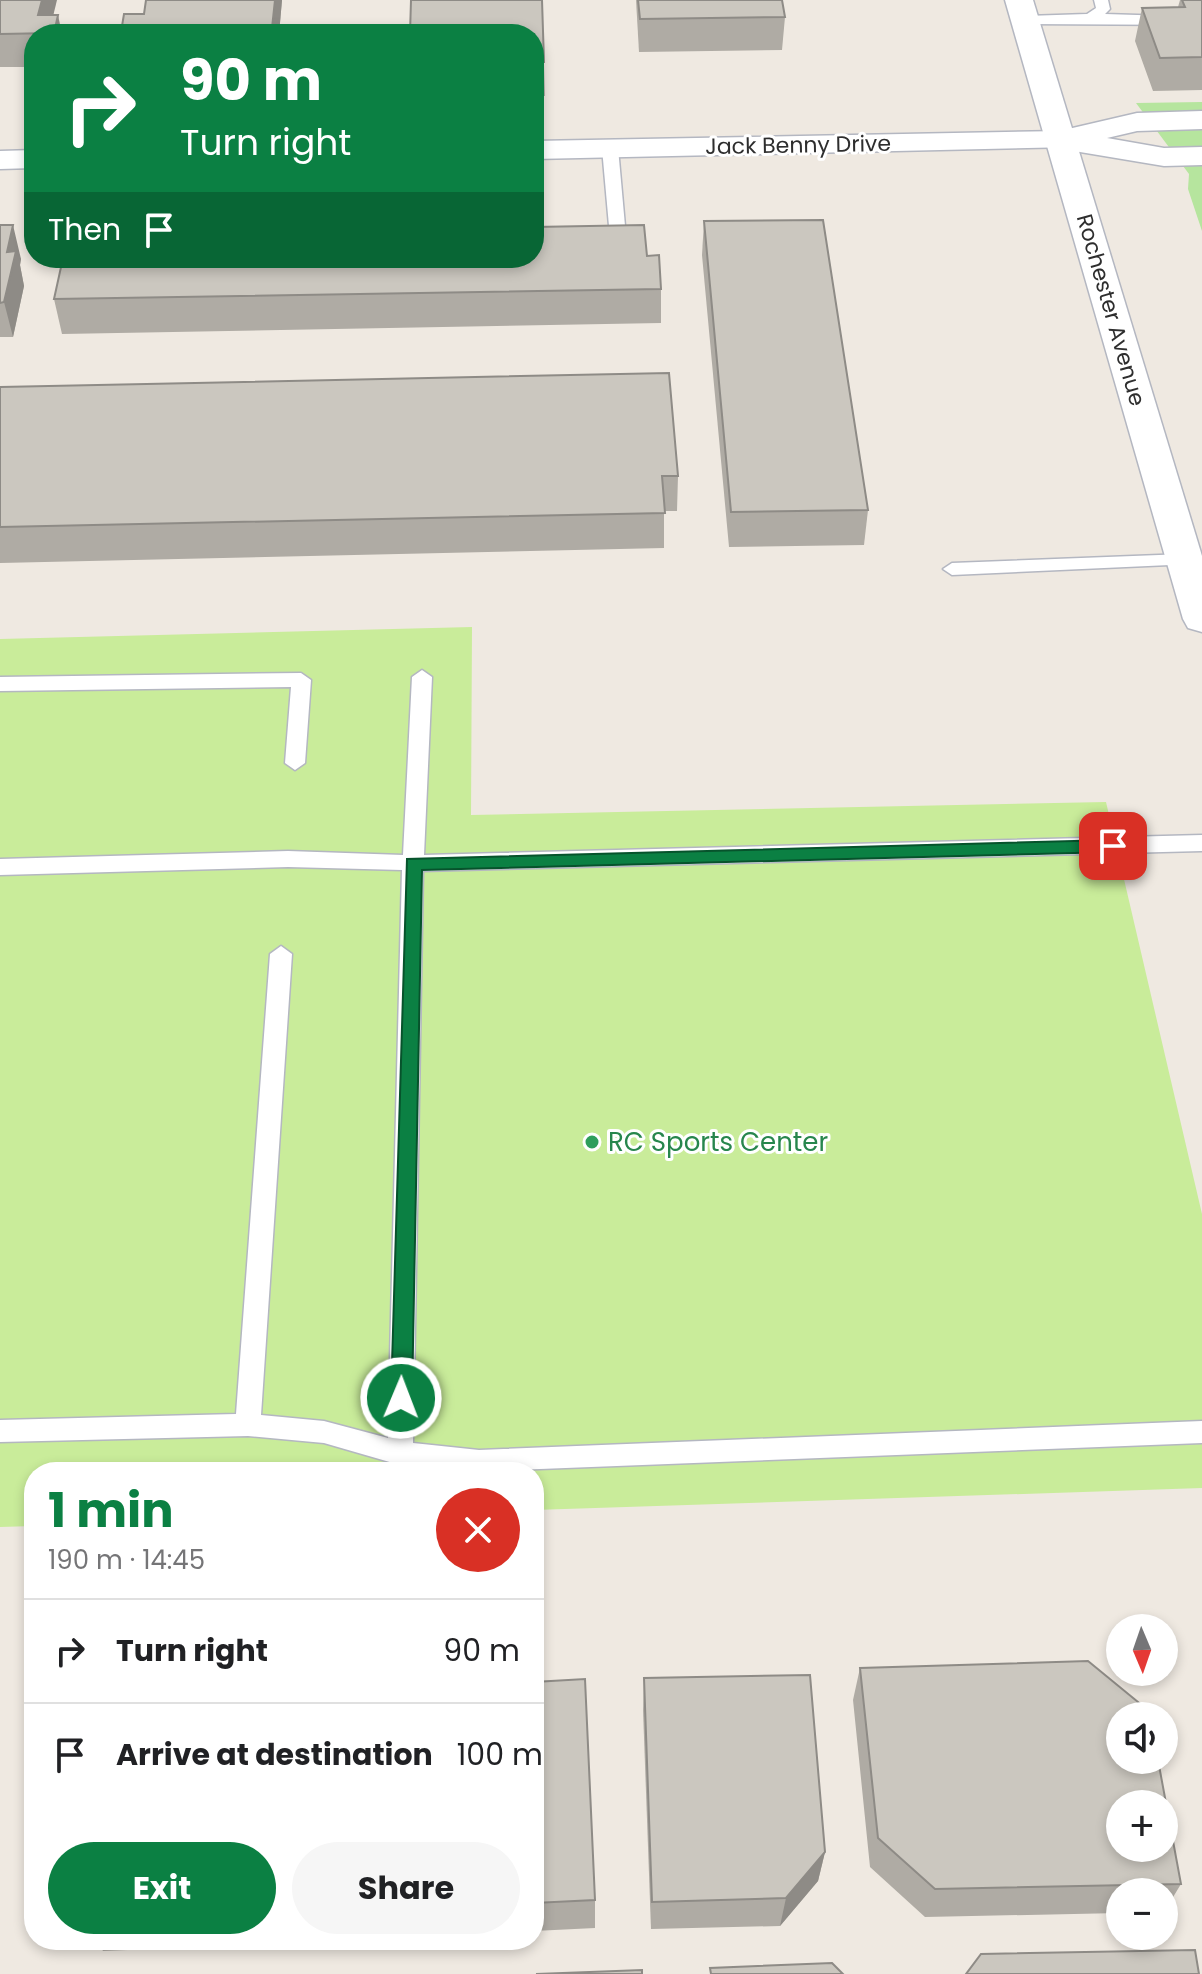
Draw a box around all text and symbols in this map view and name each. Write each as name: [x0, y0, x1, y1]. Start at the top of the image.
text: 90 m: [180, 41, 322, 120]
icon: right: [48, 56, 152, 160]
text: Turn right: [180, 117, 351, 168]
street label: Jack Benny Drive: [705, 128, 891, 162]
text: Then: [48, 208, 121, 251]
icon: arrive: [137, 208, 181, 252]
street label: Rochester Avenue: [1069, 210, 1153, 410]
pin: [1079, 812, 1147, 880]
icon: arrive: [1091, 824, 1135, 868]
place label: RC Sports Center: [608, 1124, 828, 1160]
marker: RC Sports Center: [583, 1133, 601, 1151]
position arrow: [359, 1356, 443, 1440]
text: 1 min: [48, 1477, 174, 1544]
button: close: [436, 1488, 520, 1572]
text: 190 m · 14:45: [48, 1542, 205, 1578]
north arrow: [1106, 1614, 1178, 1686]
map controls: [1106, 1614, 1178, 1950]
icon: right: [48, 1629, 92, 1673]
text: Turn right: [116, 1629, 268, 1672]
text: 90 m: [443, 1629, 520, 1672]
button: sound: [1106, 1702, 1178, 1774]
icon: arrive: [48, 1733, 92, 1777]
text: Arrive at destination: [116, 1733, 433, 1776]
text: 100 m: [457, 1733, 543, 1776]
button: +: [1106, 1790, 1178, 1862]
button: Exit: [48, 1842, 276, 1934]
button: Share: [292, 1842, 520, 1934]
button: −: [1106, 1878, 1178, 1950]

